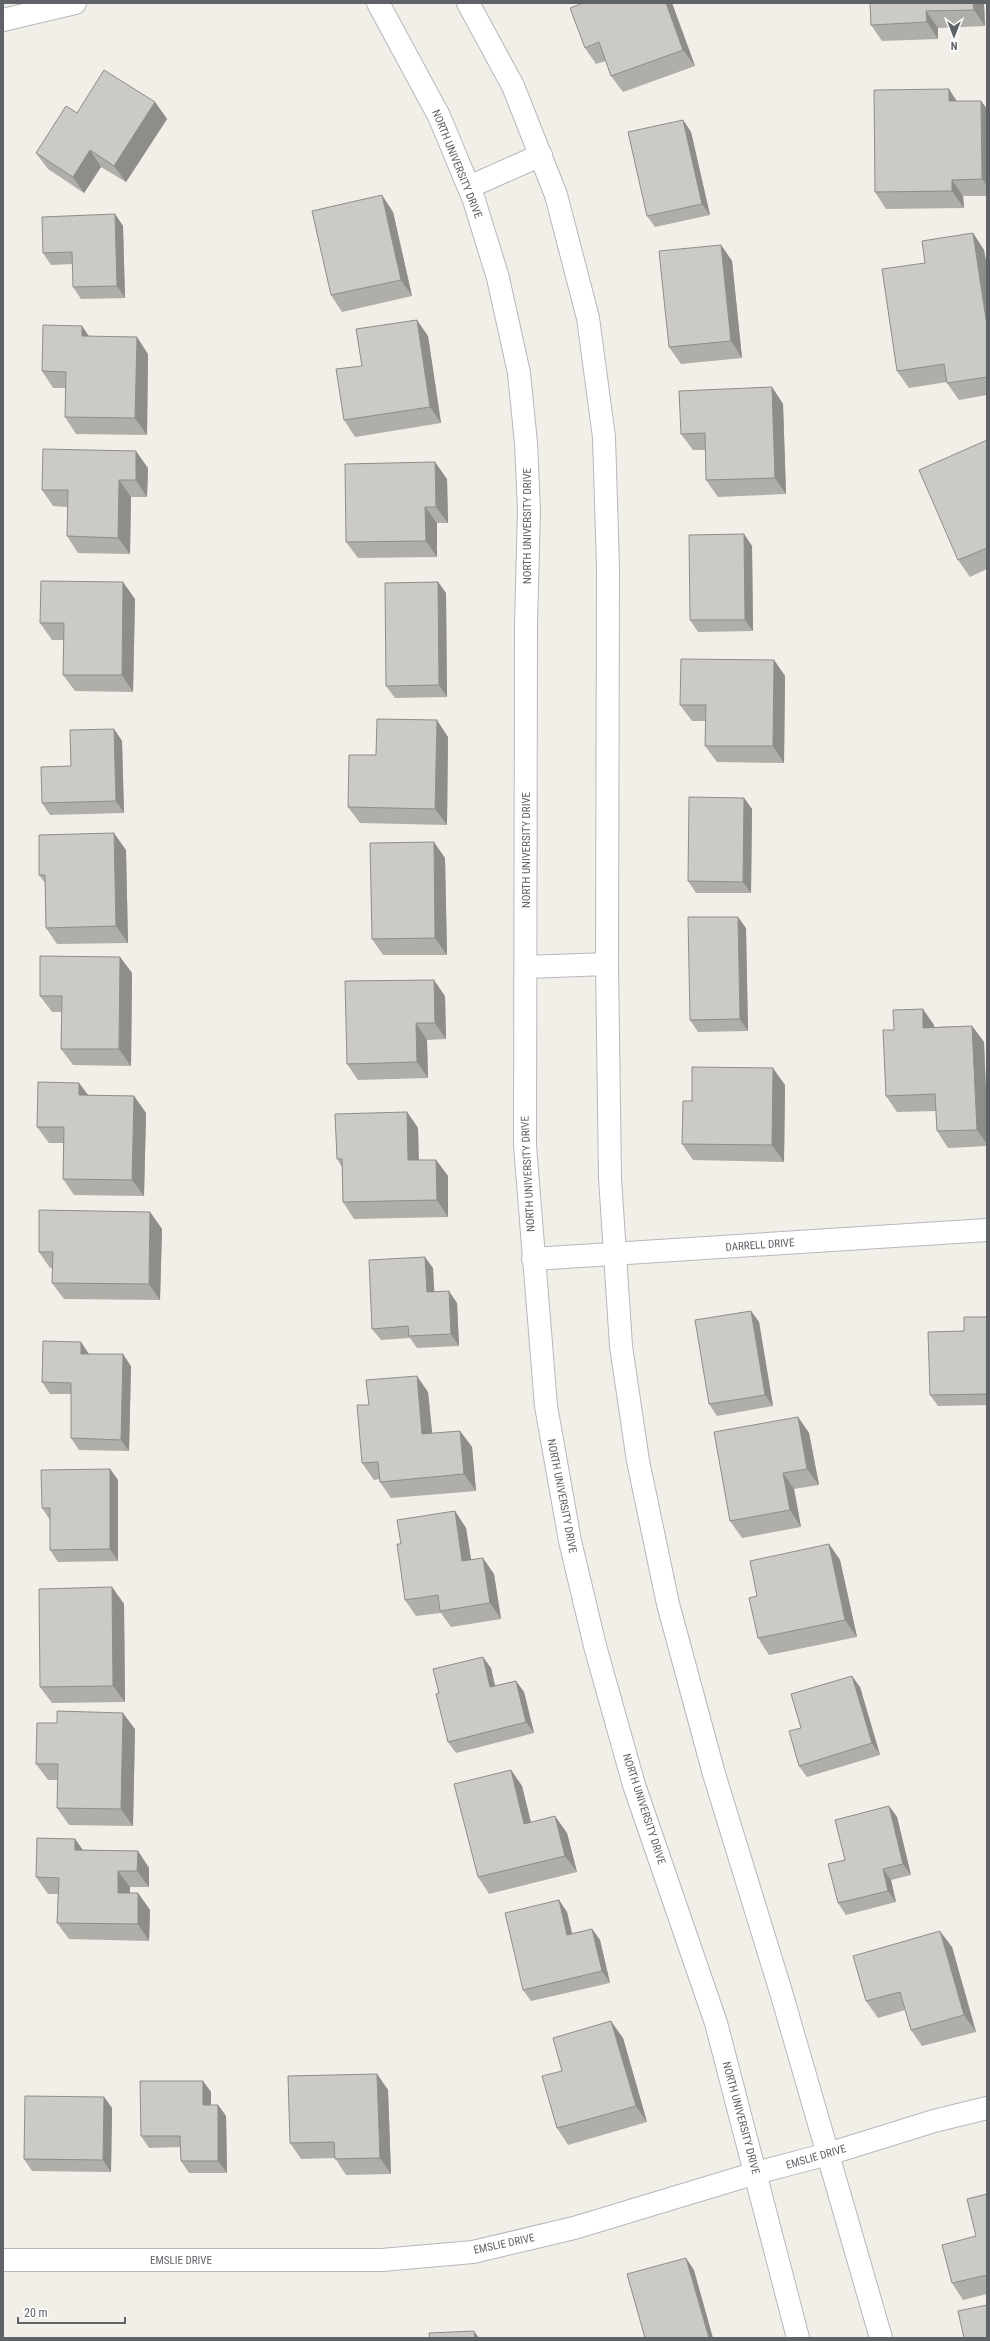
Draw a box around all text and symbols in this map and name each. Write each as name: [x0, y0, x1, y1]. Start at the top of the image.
north arrow: [934, 16, 974, 56]
text: N: [950, 39, 957, 52]
street label: NORTH UNIVERSITY DRIVE: [429, 108, 485, 221]
street label: NORTH UNIVERSITY DRIVE: [521, 467, 534, 584]
street label: NORTH UNIVERSITY DRIVE: [520, 791, 533, 908]
street label: NORTH UNIVERSITY DRIVE: [518, 1115, 538, 1232]
street label: DARRELL DRIVE: [725, 1236, 795, 1254]
street label: NORTH UNIVERSITY DRIVE: [545, 1438, 580, 1555]
street label: NORTH UNIVERSITY DRIVE: [620, 1752, 668, 1867]
street label: NORTH UNIVERSITY DRIVE: [720, 2060, 762, 2176]
street label: EMSLIE DRIVE: [784, 2142, 848, 2172]
street label: EMSLIE DRIVE: [472, 2231, 536, 2257]
street label: EMSLIE DRIVE: [150, 2254, 213, 2267]
scale bar: [18, 2299, 125, 2325]
text: 20 m: [24, 2306, 48, 2320]

